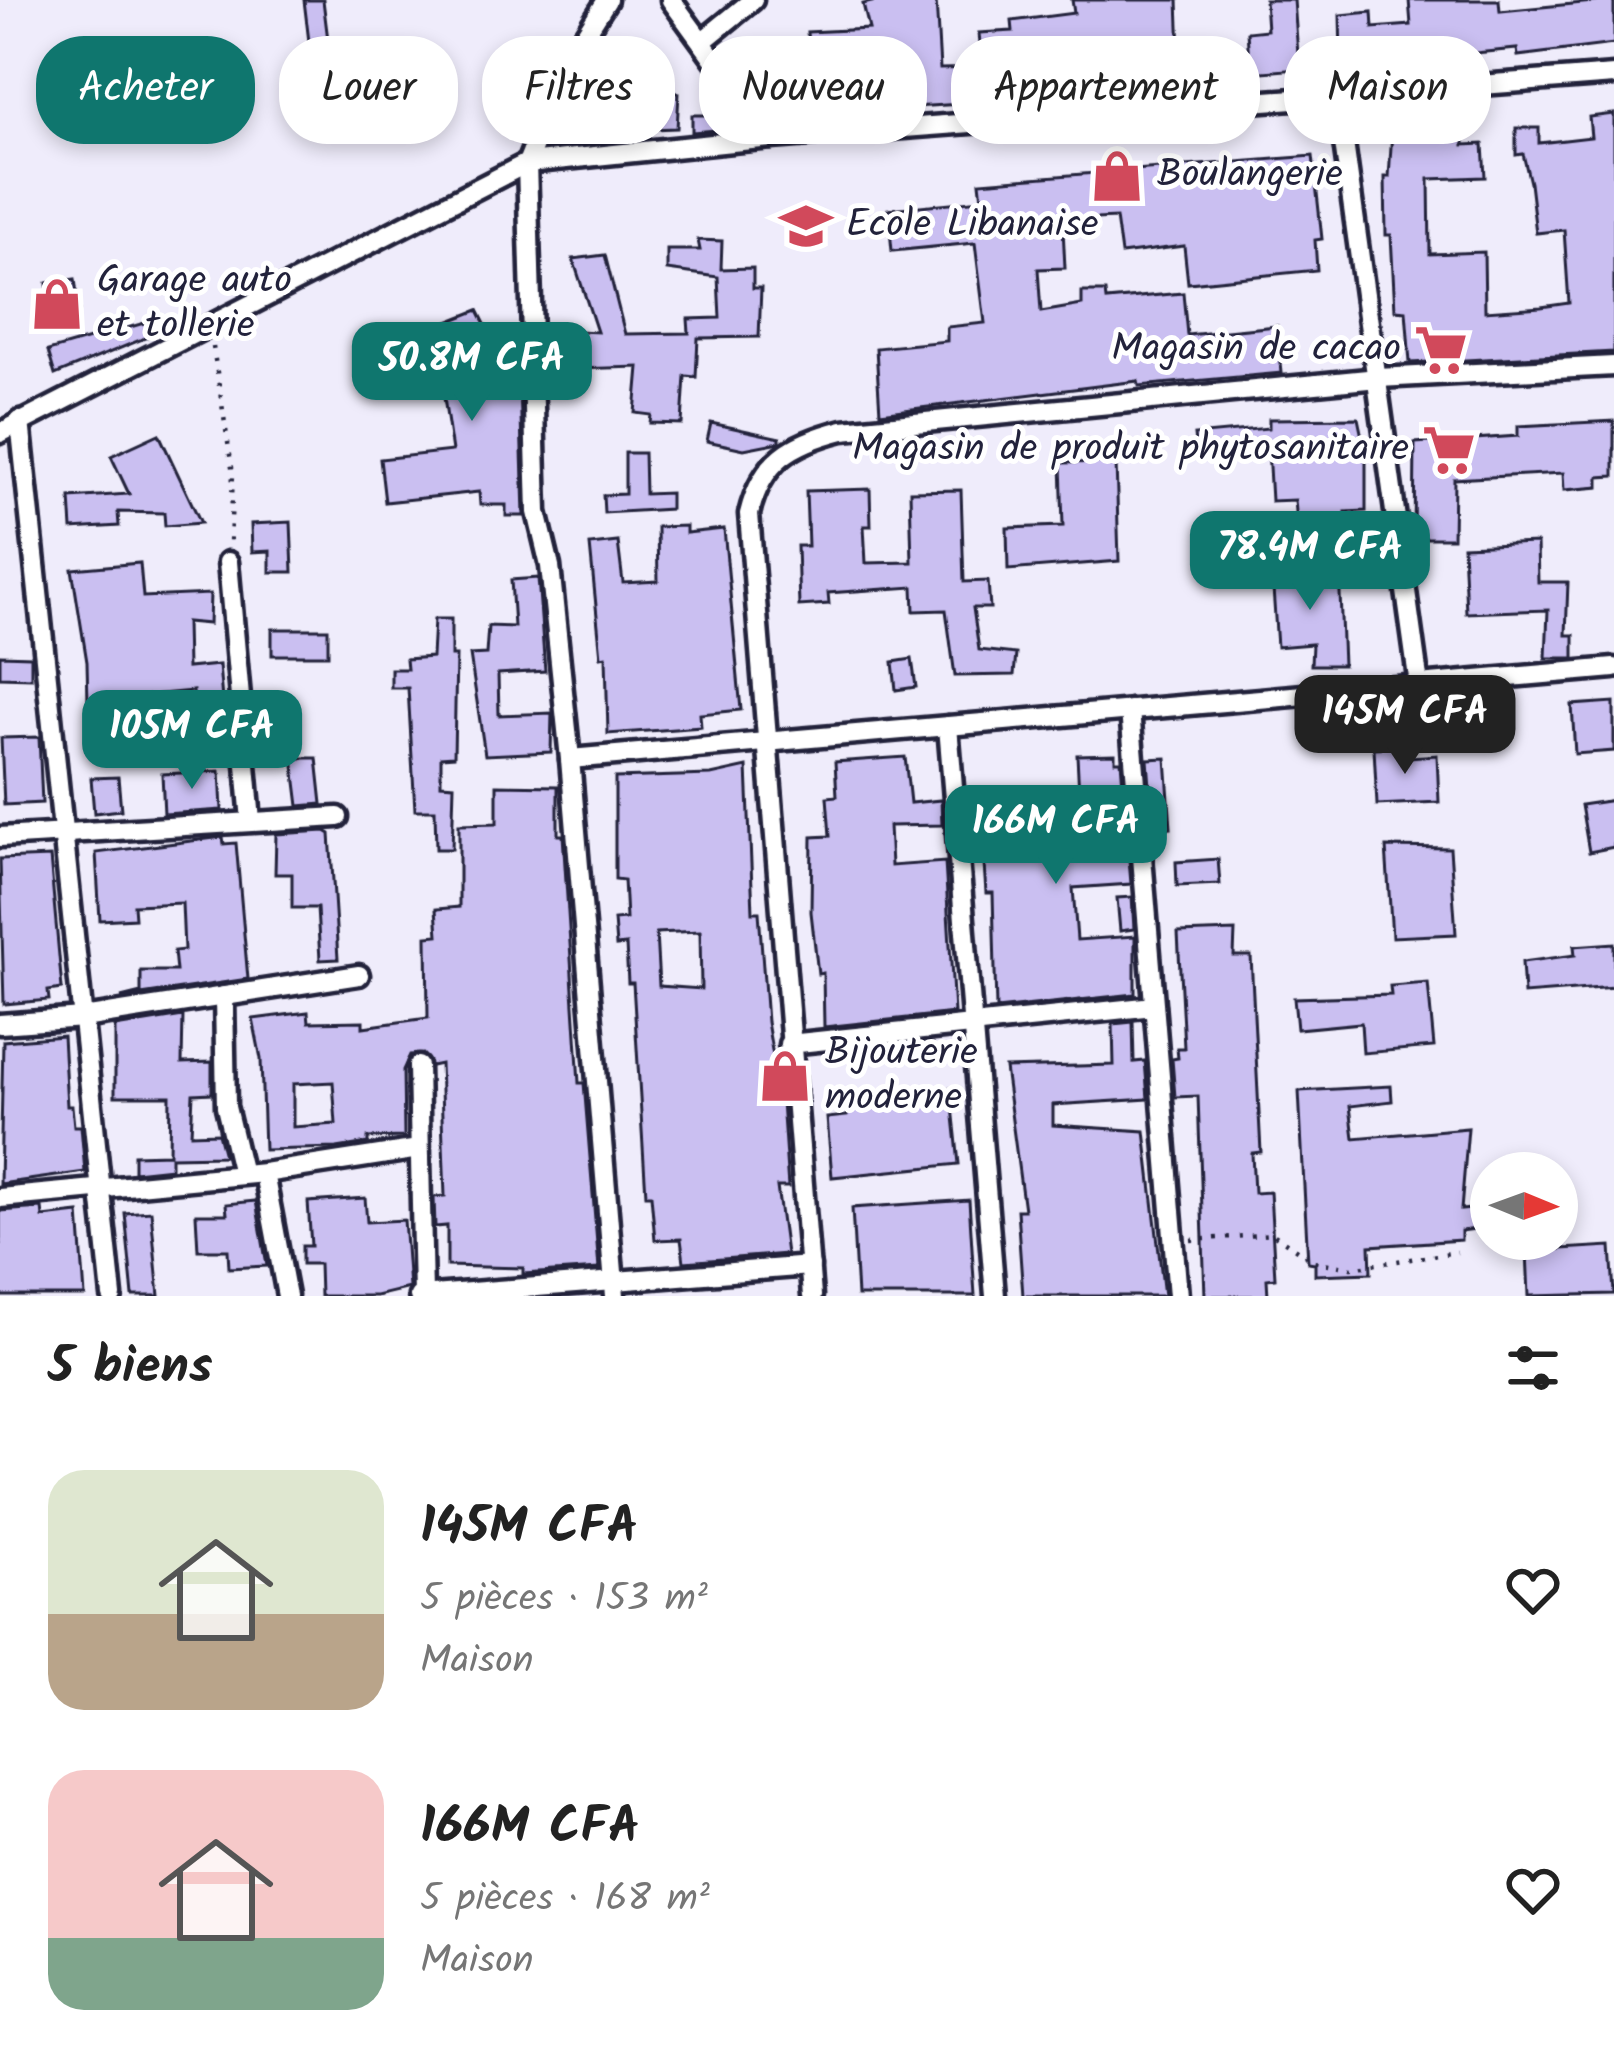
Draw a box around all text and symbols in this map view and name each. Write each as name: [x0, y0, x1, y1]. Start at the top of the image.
chip: Acheter: [36, 36, 255, 144]
chip: Louer: [279, 36, 458, 144]
chip: Filtres: [482, 36, 675, 144]
chip: Nouveau: [699, 36, 927, 144]
chip: Appartement: [951, 36, 1260, 144]
chip: Maison: [1284, 36, 1491, 144]
place label: Boulangerie: [1157, 145, 1343, 207]
shop icon: Boulangerie: [1088, 147, 1146, 205]
place label: Ecole Libanaise: [846, 195, 1098, 257]
school or university icon: Ecole Libanaise: [777, 197, 835, 255]
place label: Garage auto et tollerie: [97, 251, 292, 358]
shop icon: Garage auto et tollerie: [28, 275, 86, 333]
place label: Magasin de cacao: [1111, 319, 1401, 381]
supermarket icon: Magasin de cacao: [1412, 321, 1470, 379]
pin: 50.8M CFA: [335, 322, 609, 424]
text: 50.8M CFA: [379, 330, 565, 392]
place label: Magasin de produit phytosanitaire: [852, 419, 1409, 481]
supermarket icon: Magasin de produit phytosanitaire: [1420, 421, 1478, 479]
pin: 78.4M CFA: [1173, 511, 1447, 613]
text: 78.4M CFA: [1217, 519, 1403, 581]
pin: 145M CFA: [1281, 675, 1529, 777]
text: 145M CFA: [1321, 683, 1489, 745]
pin: 105M CFA: [68, 690, 316, 792]
text: 105M CFA: [109, 698, 275, 760]
pin: 166M CFA: [932, 785, 1180, 887]
text: 166M CFA: [972, 793, 1140, 855]
place label: Bijouterie moderne: [825, 1023, 978, 1130]
shop icon: Bijouterie moderne: [756, 1047, 814, 1105]
north arrow: [1470, 1152, 1578, 1260]
map controls: [1470, 1152, 1578, 1260]
text: 5 biens: [48, 1328, 213, 1409]
icon: filters: [1500, 1335, 1566, 1401]
text: 145M CFA: [420, 1488, 638, 1569]
icon: home: [144, 1518, 288, 1662]
icon: heart: [1500, 1557, 1566, 1623]
text: 5 pièces · 153 m²: [420, 1569, 708, 1631]
text: Maison: [420, 1631, 533, 1693]
text: 166M CFA: [420, 1788, 640, 1869]
icon: home: [144, 1818, 288, 1962]
icon: heart: [1500, 1857, 1566, 1923]
text: 5 pièces · 168 m²: [420, 1869, 710, 1931]
text: Maison: [420, 1931, 533, 1993]

